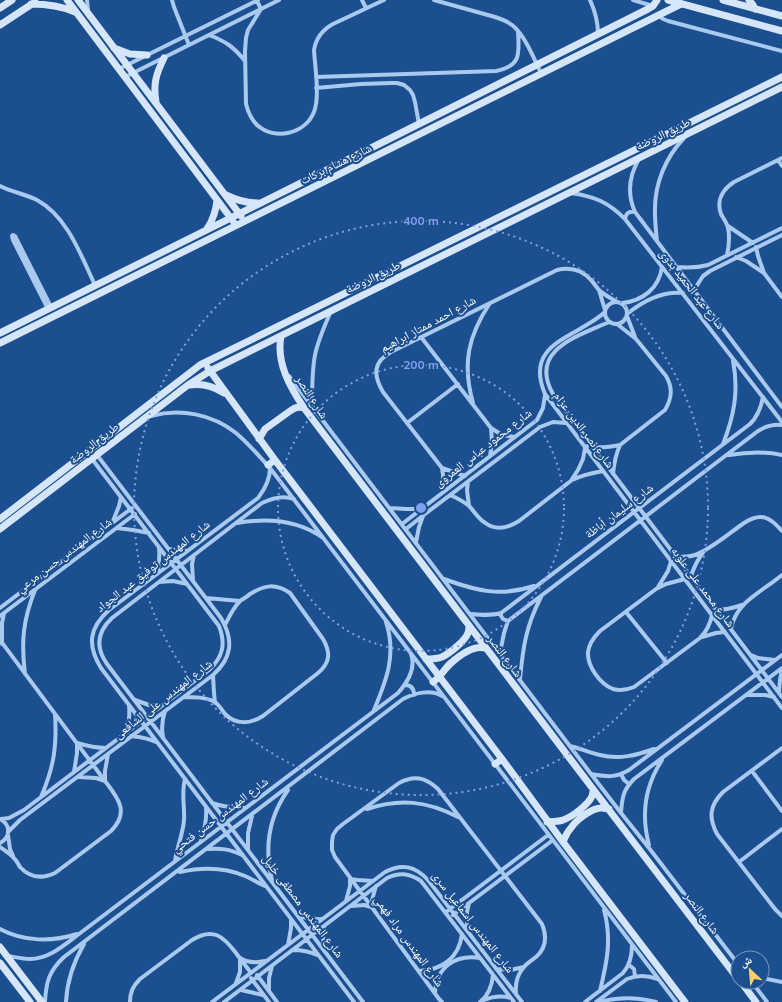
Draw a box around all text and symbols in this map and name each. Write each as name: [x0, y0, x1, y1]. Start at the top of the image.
street label: طريق الروضة: [633, 114, 692, 153]
street label: شارع هشام بركات: [298, 140, 374, 188]
text: 400 m: [403, 213, 439, 228]
street label: شارع عبد الحميد بدوى: [656, 246, 728, 333]
street label: طريق الروضة: [343, 257, 402, 296]
street label: شارع احمد ممتاز ابراهيم: [377, 292, 479, 356]
text: 200 m: [403, 357, 439, 372]
street label: شارع النصر: [291, 371, 332, 422]
street label: شارع نصر الدين عزام: [550, 389, 618, 471]
street label: شارع محمود عباس العمروى: [431, 405, 535, 491]
street label: طريق الروضة: [66, 419, 122, 467]
street label: شارع سليمان أباظة: [582, 480, 657, 542]
centre of rings: [414, 501, 428, 515]
street label: شارع المهندس حسن مرعي: [13, 514, 116, 598]
street label: شارع المهندس توفيق عبد الجواد: [93, 516, 213, 616]
street label: شارع محمد على علوبه: [667, 543, 739, 631]
street label: شارع النصر: [483, 631, 526, 680]
street label: شارع المهندس على الشافعى: [111, 656, 215, 742]
street label: شارع المهندس حسن فتحي: [169, 773, 273, 858]
street label: شارع المهندس مصطفى خليل: [259, 851, 347, 961]
street label: شارع المهندس اسماعيل سرى: [428, 868, 518, 976]
street label: شارع النصر: [680, 888, 723, 937]
street label: شارع المهندس مراد فهمي: [369, 892, 448, 991]
north arrow: [730, 950, 770, 990]
text: ش: [737, 952, 755, 971]

